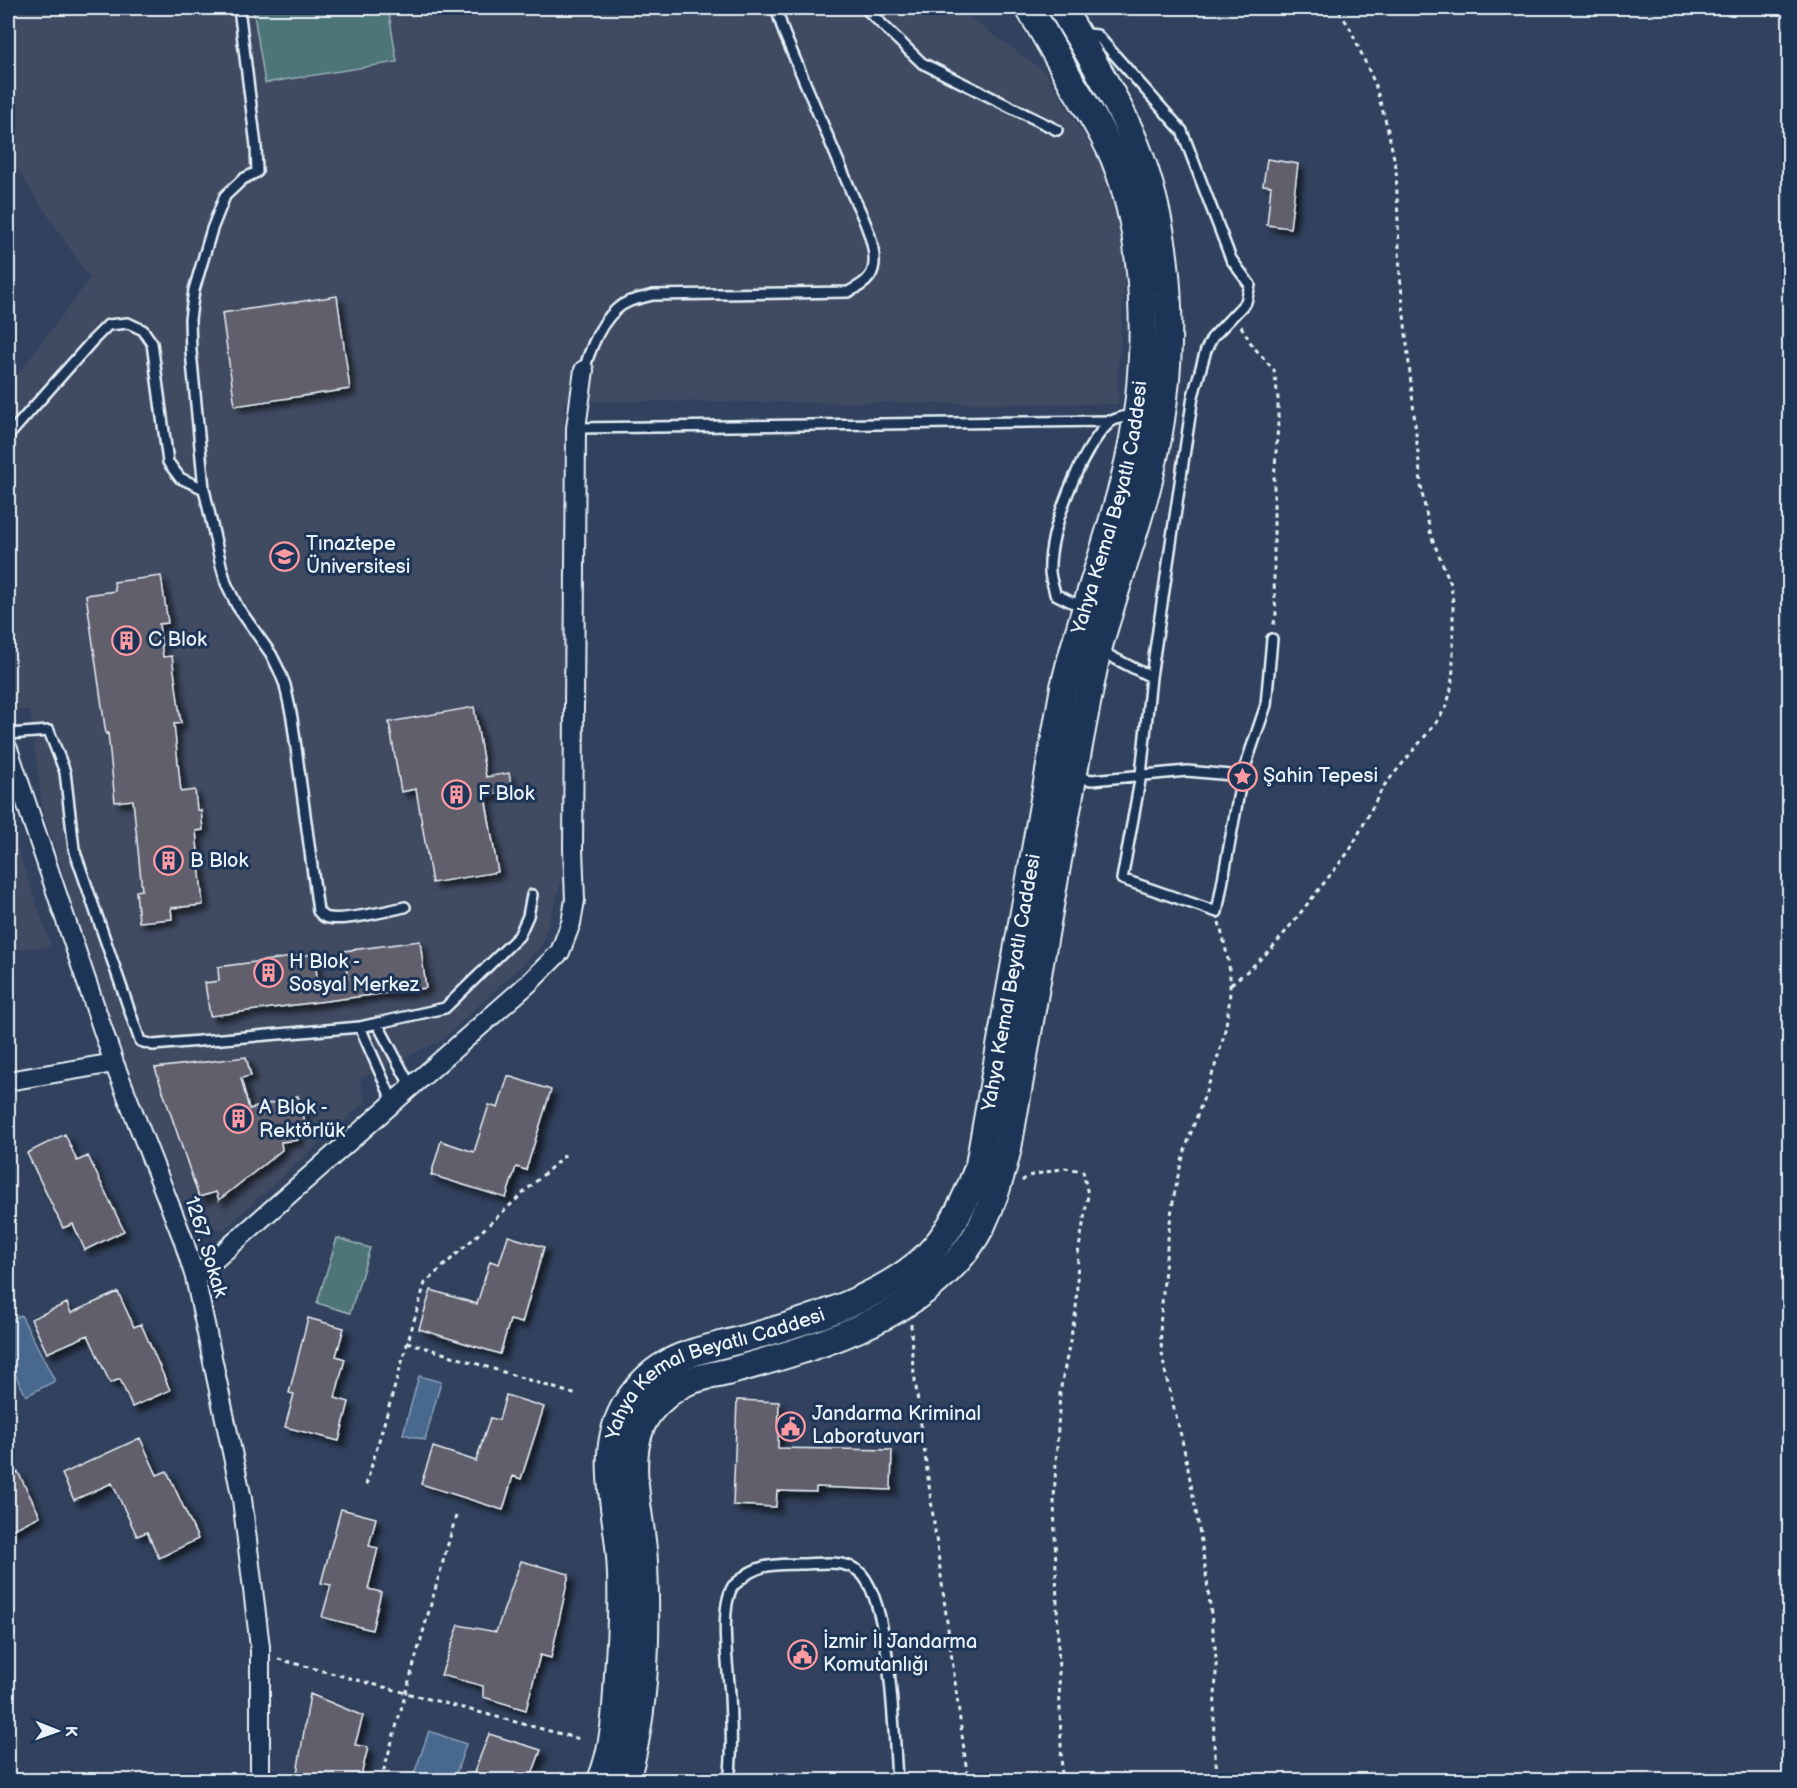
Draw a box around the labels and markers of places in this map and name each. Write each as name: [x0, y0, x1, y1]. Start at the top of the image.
place label: Tınaztepe Üniversitesi: [306, 532, 410, 579]
school or university icon: Tınaztepe Üniversitesi: [269, 540, 301, 572]
building icon: C Blok: [111, 624, 143, 656]
place label: C Blok: [148, 628, 207, 652]
place icon: Şahin Tepesi: [1226, 760, 1258, 792]
place label: Şahin Tepesi: [1263, 764, 1378, 788]
building icon: F Blok: [441, 778, 473, 810]
place label: F Blok: [478, 782, 535, 806]
building icon: B Blok: [153, 845, 185, 877]
place label: B Blok: [190, 849, 248, 873]
place label: H Blok - Sosyal Merkez: [289, 950, 420, 997]
building icon: H Blok - Sosyal Merkez: [252, 957, 284, 989]
place label: A Blok - Rektörlük: [259, 1096, 345, 1143]
building icon: A Blok - Rektörlük: [222, 1103, 254, 1135]
place label: Jandarma Kriminal Laboratuvarı: [812, 1402, 981, 1449]
public building icon: Jandarma Kriminal Laboratuvarı: [775, 1410, 807, 1442]
place label: İzmir İl Jandarma Komutanlığı: [823, 1629, 977, 1677]
public building icon: İzmir İl Jandarma Komutanlığı: [786, 1638, 818, 1670]

